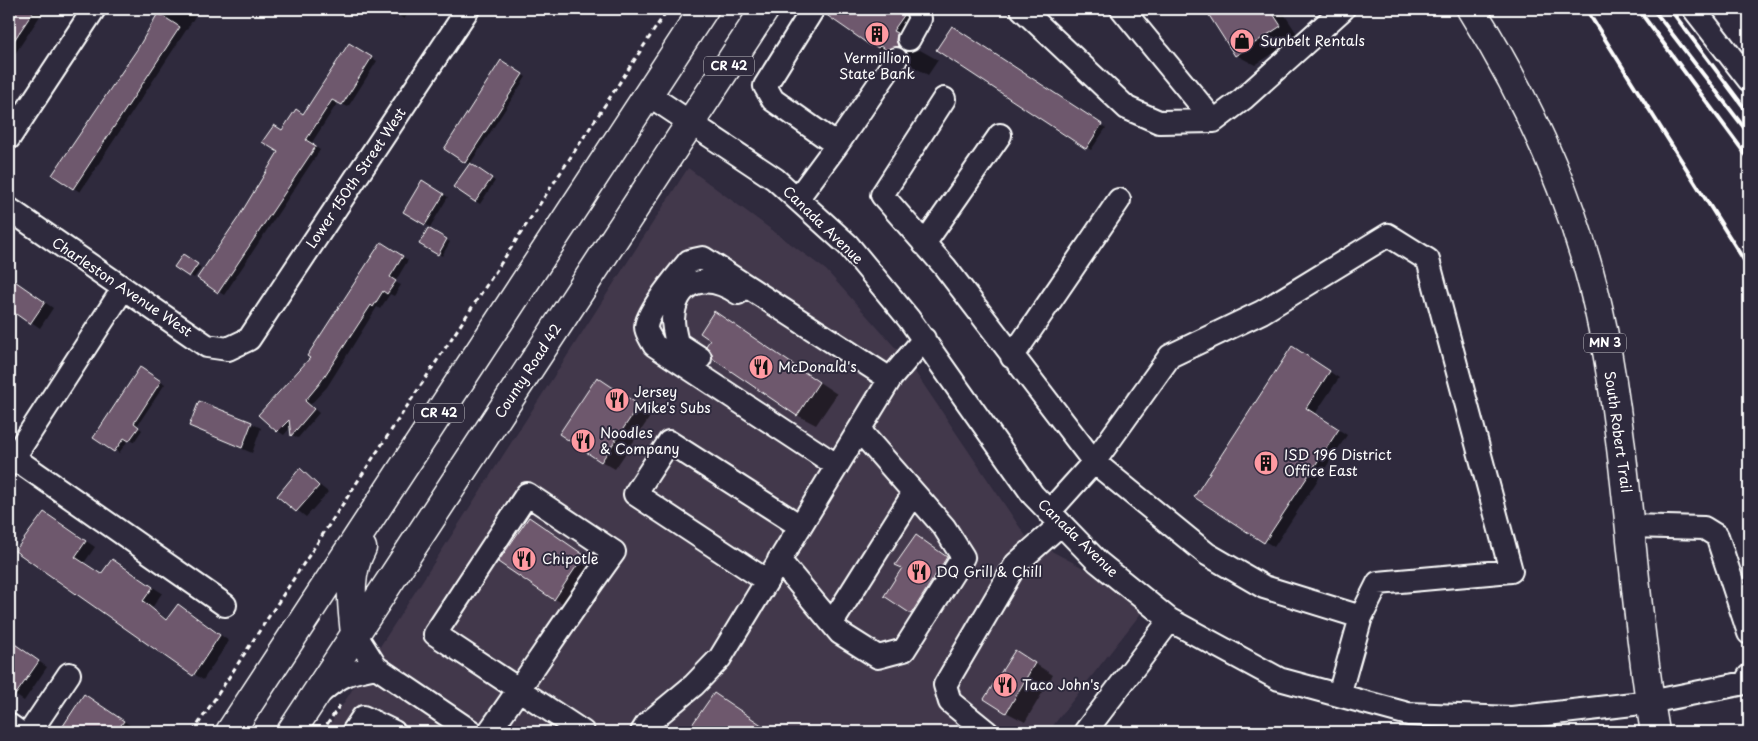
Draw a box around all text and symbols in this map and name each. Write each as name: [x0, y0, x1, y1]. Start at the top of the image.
building icon: Vermillion State Bank: [864, 21, 890, 47]
shop icon: Sunbelt Rentals: [1229, 28, 1255, 54]
place label: Sunbelt Rentals: [1260, 30, 1365, 51]
place label: Vermillion State Bank: [839, 47, 916, 84]
road number: CR 42: [704, 56, 754, 76]
street label: Lower 150th Street West: [301, 103, 411, 252]
street label: Canada Avenue: [778, 181, 869, 269]
street label: Charleston Avenue West: [48, 232, 197, 342]
street label: County Road 42: [489, 319, 566, 422]
road number: MN 3: [1584, 333, 1626, 352]
restaurant icon: McDonald's: [748, 354, 774, 380]
place label: McDonald's: [778, 356, 857, 377]
street label: South Robert Trail: [1600, 370, 1637, 494]
place label: Jersey Mike's Subs: [634, 381, 711, 418]
restaurant icon: Jersey Mike's Subs: [604, 387, 630, 413]
road number: CR 42: [414, 403, 464, 422]
place label: Noodles & Company: [600, 422, 680, 459]
restaurant icon: Noodles & Company: [570, 428, 596, 454]
place label: ISD 196 District Office East: [1284, 444, 1392, 481]
building icon: ISD 196 District Office East: [1253, 450, 1279, 476]
street label: Canada Avenue: [1033, 494, 1124, 582]
restaurant icon: Chipotle: [511, 546, 537, 572]
place label: Chipotle: [542, 548, 599, 569]
restaurant icon: DQ Grill & Chill: [906, 559, 932, 585]
place label: DQ Grill & Chill: [936, 561, 1042, 582]
restaurant icon: Taco John's: [992, 672, 1018, 698]
place label: Taco John's: [1022, 674, 1099, 695]

